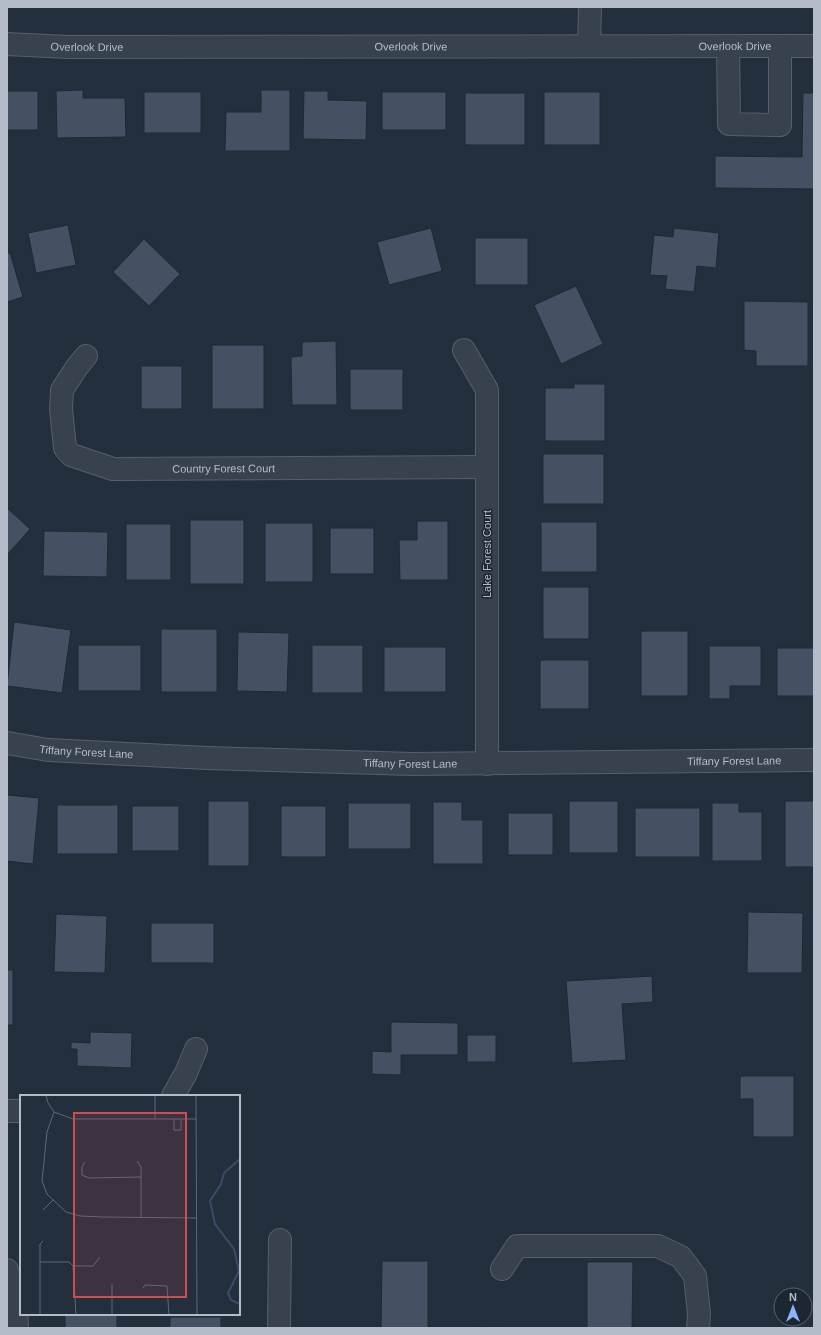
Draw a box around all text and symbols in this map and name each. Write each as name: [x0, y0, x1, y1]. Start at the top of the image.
street label: Overlook Drive: [50, 40, 123, 53]
street label: Overlook Drive: [375, 40, 447, 53]
street label: Overlook Drive: [699, 40, 771, 52]
street label: Country Forest Court: [172, 462, 275, 475]
street label: Lake Forest Court: [481, 510, 493, 598]
street label: Tiffany Forest Lane: [38, 743, 134, 760]
street label: Tiffany Forest Lane: [687, 754, 781, 767]
street label: Tiffany Forest Lane: [363, 757, 457, 770]
inset map: [20, 1095, 240, 1315]
north arrow: [773, 1287, 813, 1327]
text: N: [789, 1291, 797, 1303]

